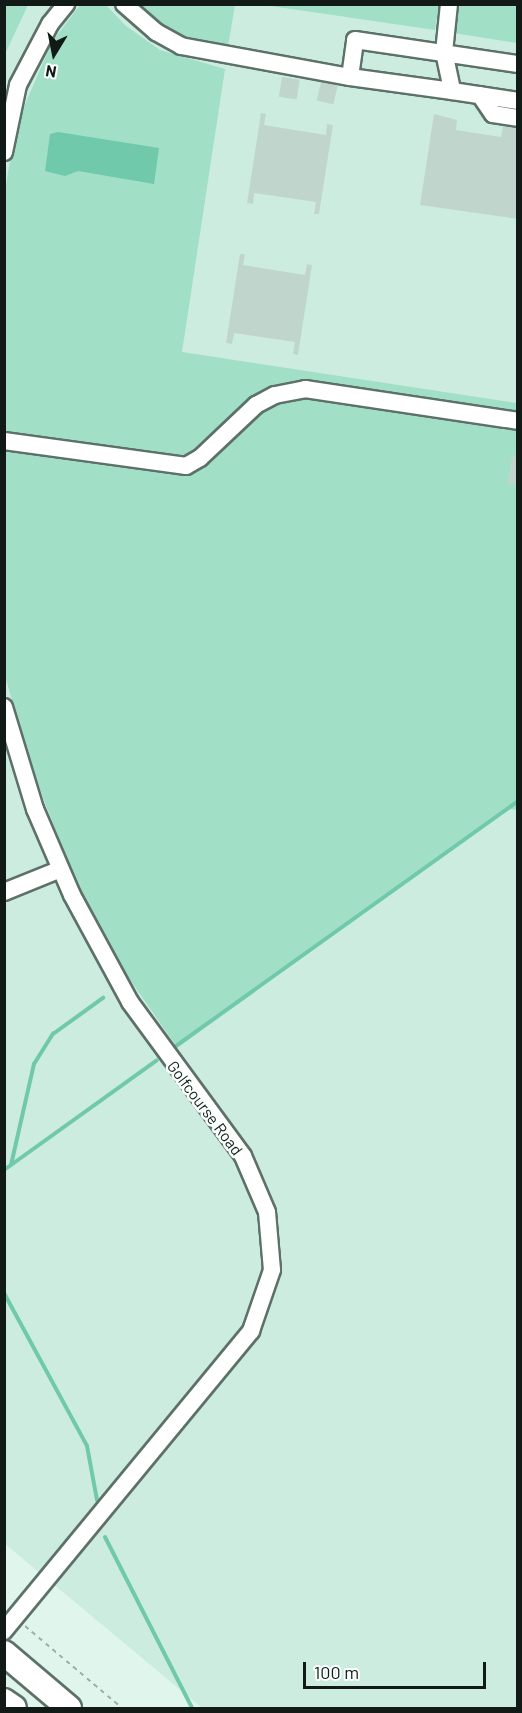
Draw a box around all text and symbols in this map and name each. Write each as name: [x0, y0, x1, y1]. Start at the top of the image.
north arrow: [24, 24, 84, 84]
text: N: [44, 62, 58, 82]
street label: Golfcourse Road: [163, 1057, 247, 1159]
scale bar: [306, 1650, 489, 1688]
text: 100 m: [314, 1661, 359, 1683]

